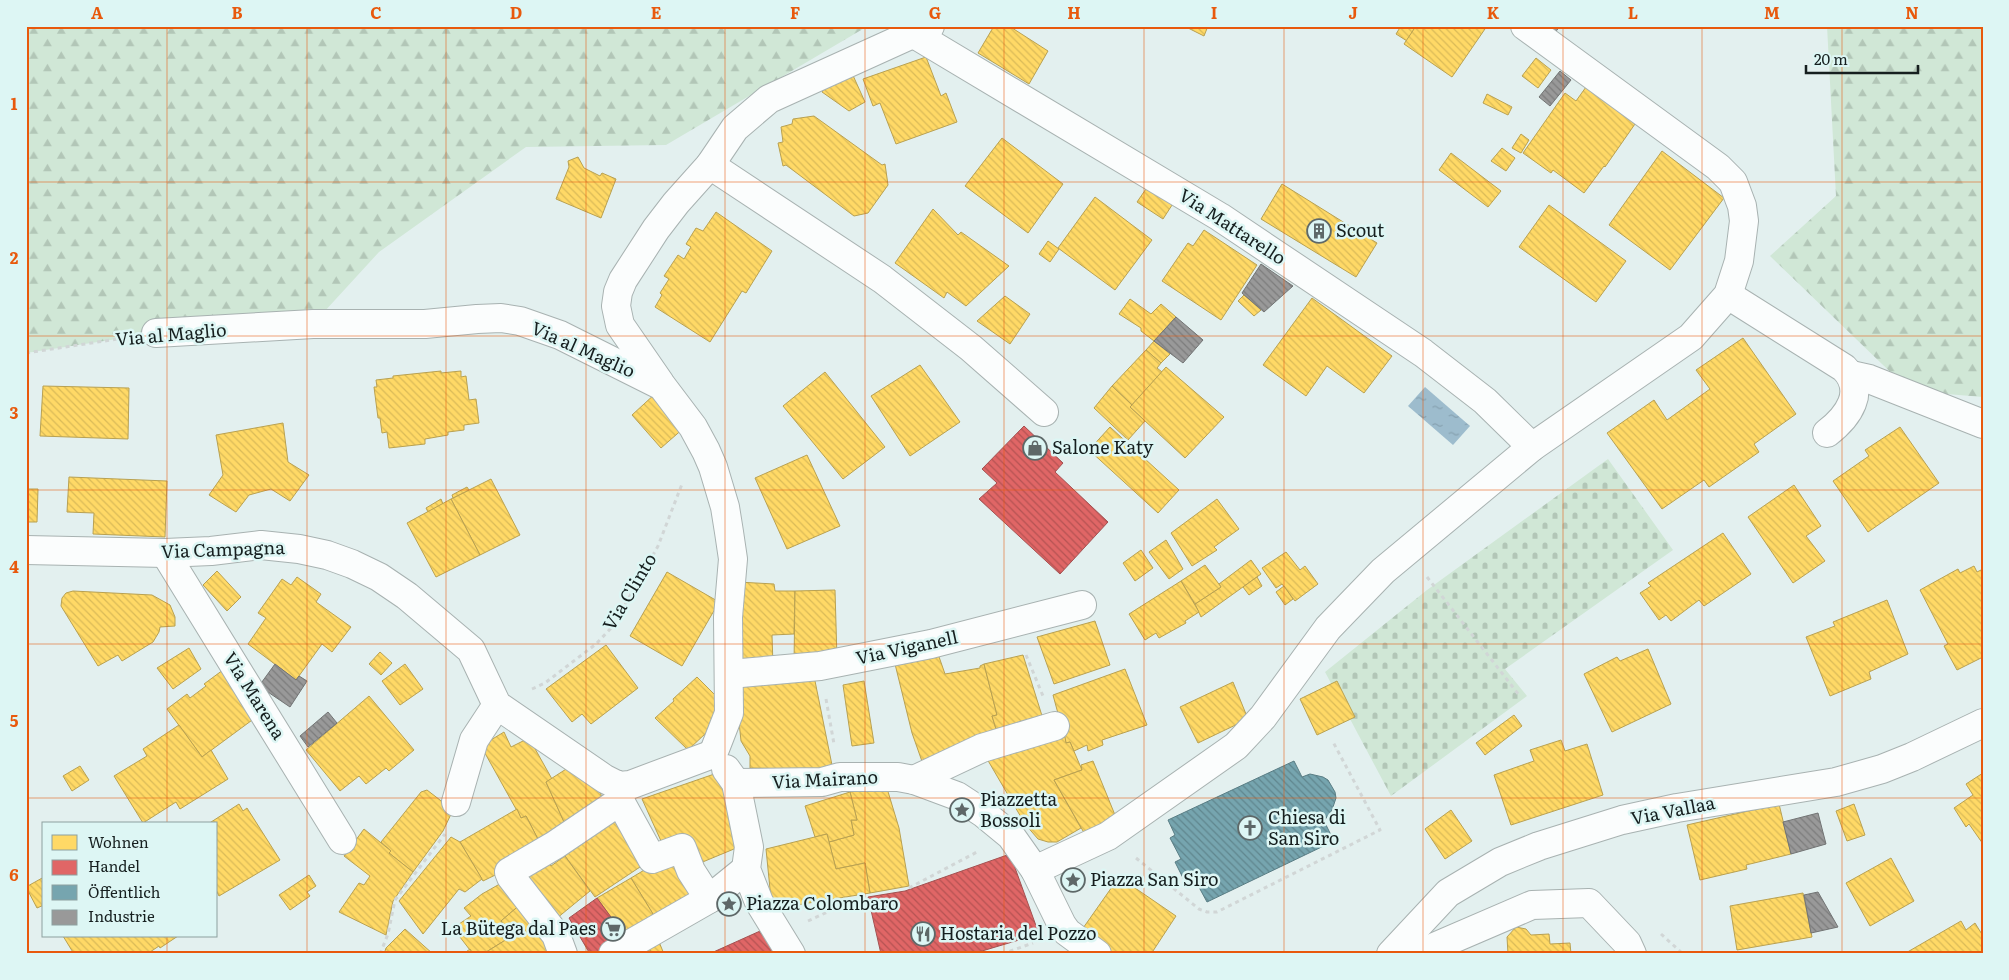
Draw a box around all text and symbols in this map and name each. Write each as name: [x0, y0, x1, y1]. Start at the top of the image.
text: A: [91, 0, 103, 24]
text: B: [231, 0, 243, 24]
text: C: [370, 0, 382, 24]
text: D: [510, 0, 522, 24]
text: E: [651, 0, 662, 24]
text: F: [790, 0, 800, 24]
text: G: [929, 0, 941, 24]
text: H: [1067, 0, 1081, 24]
text: I: [1211, 0, 1217, 24]
text: J: [1348, 0, 1358, 24]
text: K: [1487, 0, 1500, 24]
text: L: [1628, 0, 1638, 24]
text: M: [1764, 0, 1780, 24]
text: N: [1905, 0, 1919, 24]
scale bar: [1806, 42, 1919, 74]
text: 20 m: [1814, 47, 1848, 70]
text: 1: [11, 91, 18, 115]
street label: Via Mattarello: [1174, 181, 1292, 271]
place label: Scout: [1336, 216, 1385, 243]
building icon: Scout: [1306, 218, 1332, 244]
text: 2: [10, 245, 19, 269]
street label: Via al Maglio: [527, 314, 640, 384]
street label: Via al Maglio: [114, 315, 228, 352]
text: 3: [10, 400, 19, 424]
place label: Salone Katy: [1052, 433, 1154, 460]
shop icon: Salone Katy: [1022, 435, 1048, 461]
street label: Via Campagna: [161, 533, 286, 564]
street label: Via Clinto: [595, 547, 662, 635]
text: 4: [9, 554, 19, 578]
street label: Via Viganell: [853, 623, 960, 671]
street label: Via Marena: [218, 646, 293, 744]
text: 5: [10, 708, 19, 732]
street label: Via Mairano: [771, 762, 879, 795]
place label: Piazzetta Bossoli: [980, 785, 1057, 833]
street label: Via Vallaa: [1628, 788, 1718, 831]
place icon: Piazzetta Bossoli: [949, 797, 975, 823]
place label: Chiesa di San Siro: [1268, 803, 1346, 851]
church icon: Chiesa di San Siro: [1237, 815, 1263, 841]
legend: [42, 822, 218, 938]
text: Wohnen: [88, 830, 149, 853]
text: Handel: [88, 854, 140, 877]
text: 6: [9, 862, 19, 886]
place label: Piazza San Siro: [1090, 865, 1219, 892]
place icon: Piazza San Siro: [1060, 867, 1086, 893]
text: Öffentlich: [88, 880, 161, 903]
place label: Piazza Colombaro: [746, 889, 899, 916]
place icon: Piazza Colombaro: [716, 891, 742, 917]
text: Industrie: [88, 904, 155, 927]
place label: La Bütega dal Paes: [441, 914, 596, 941]
supermarket icon: La Bütega dal Paes: [600, 916, 626, 942]
place label: Hostaria del Pozzo: [940, 919, 1096, 946]
restaurant icon: Hostaria del Pozzo: [910, 921, 936, 947]

